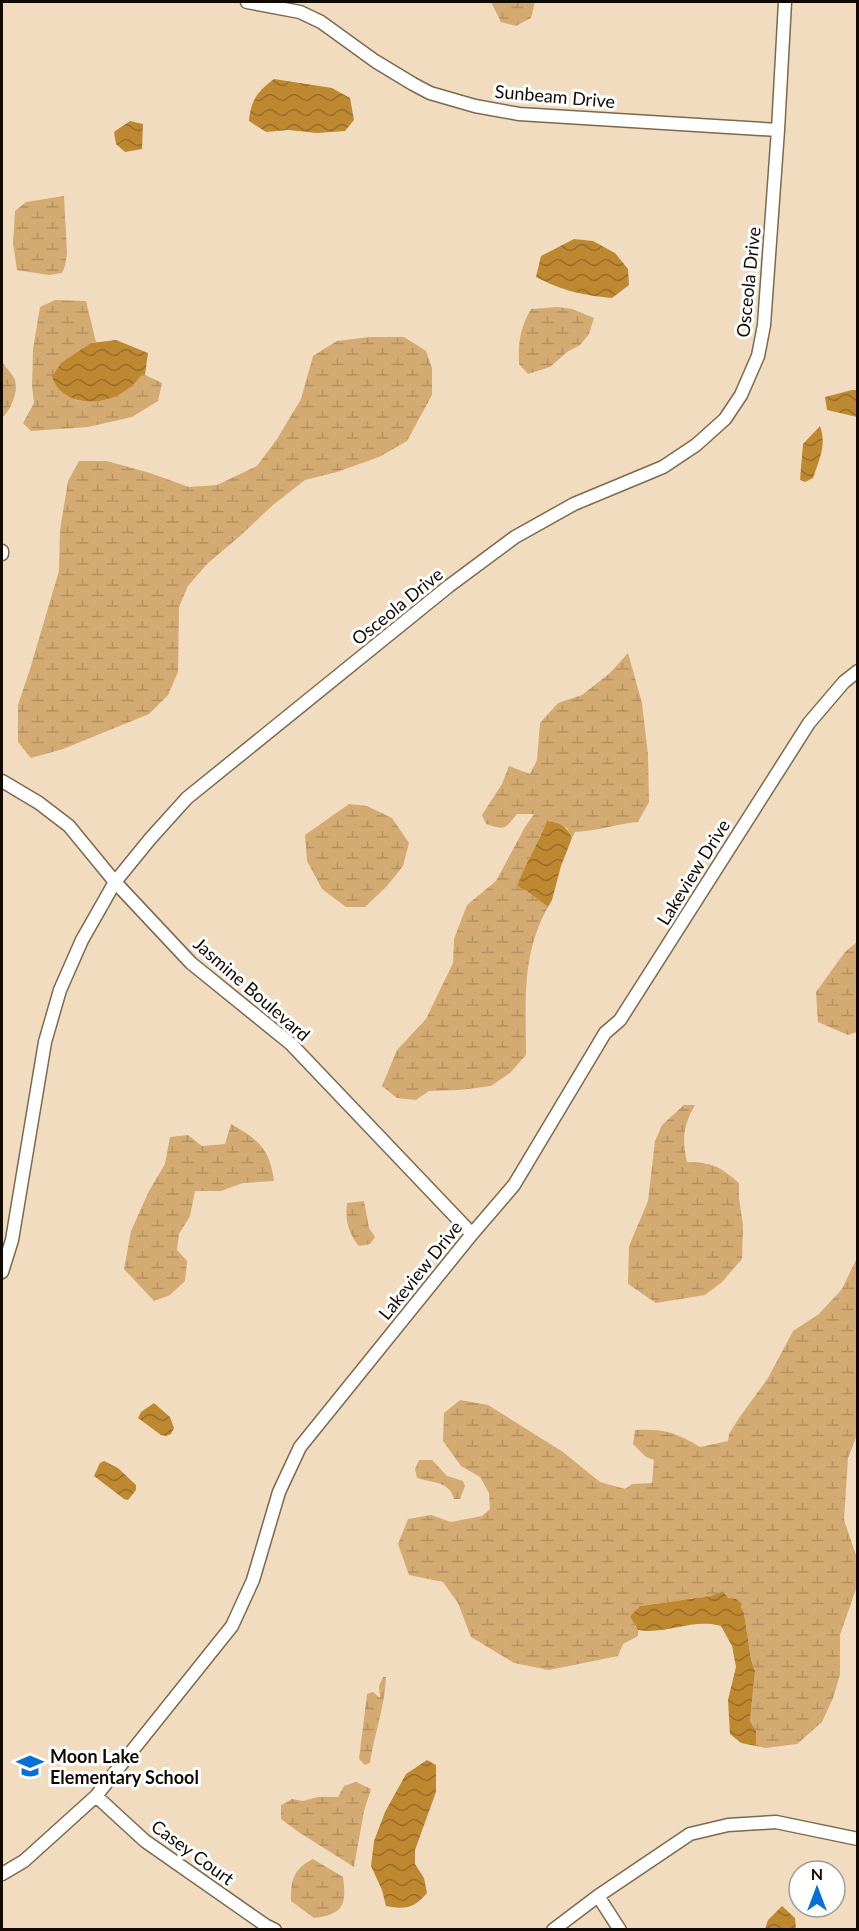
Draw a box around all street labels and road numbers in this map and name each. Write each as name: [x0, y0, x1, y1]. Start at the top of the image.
street label: Sunbeam Drive: [494, 80, 616, 112]
street label: Osceola Drive: [731, 226, 765, 338]
street label: Osceola Drive: [347, 563, 447, 649]
street label: Lakeview Drive: [652, 815, 734, 929]
street label: Jasmine Boulevard: [189, 933, 315, 1045]
street label: Lakeview Drive: [374, 1216, 466, 1324]
street label: Casey Court: [147, 1815, 239, 1890]

